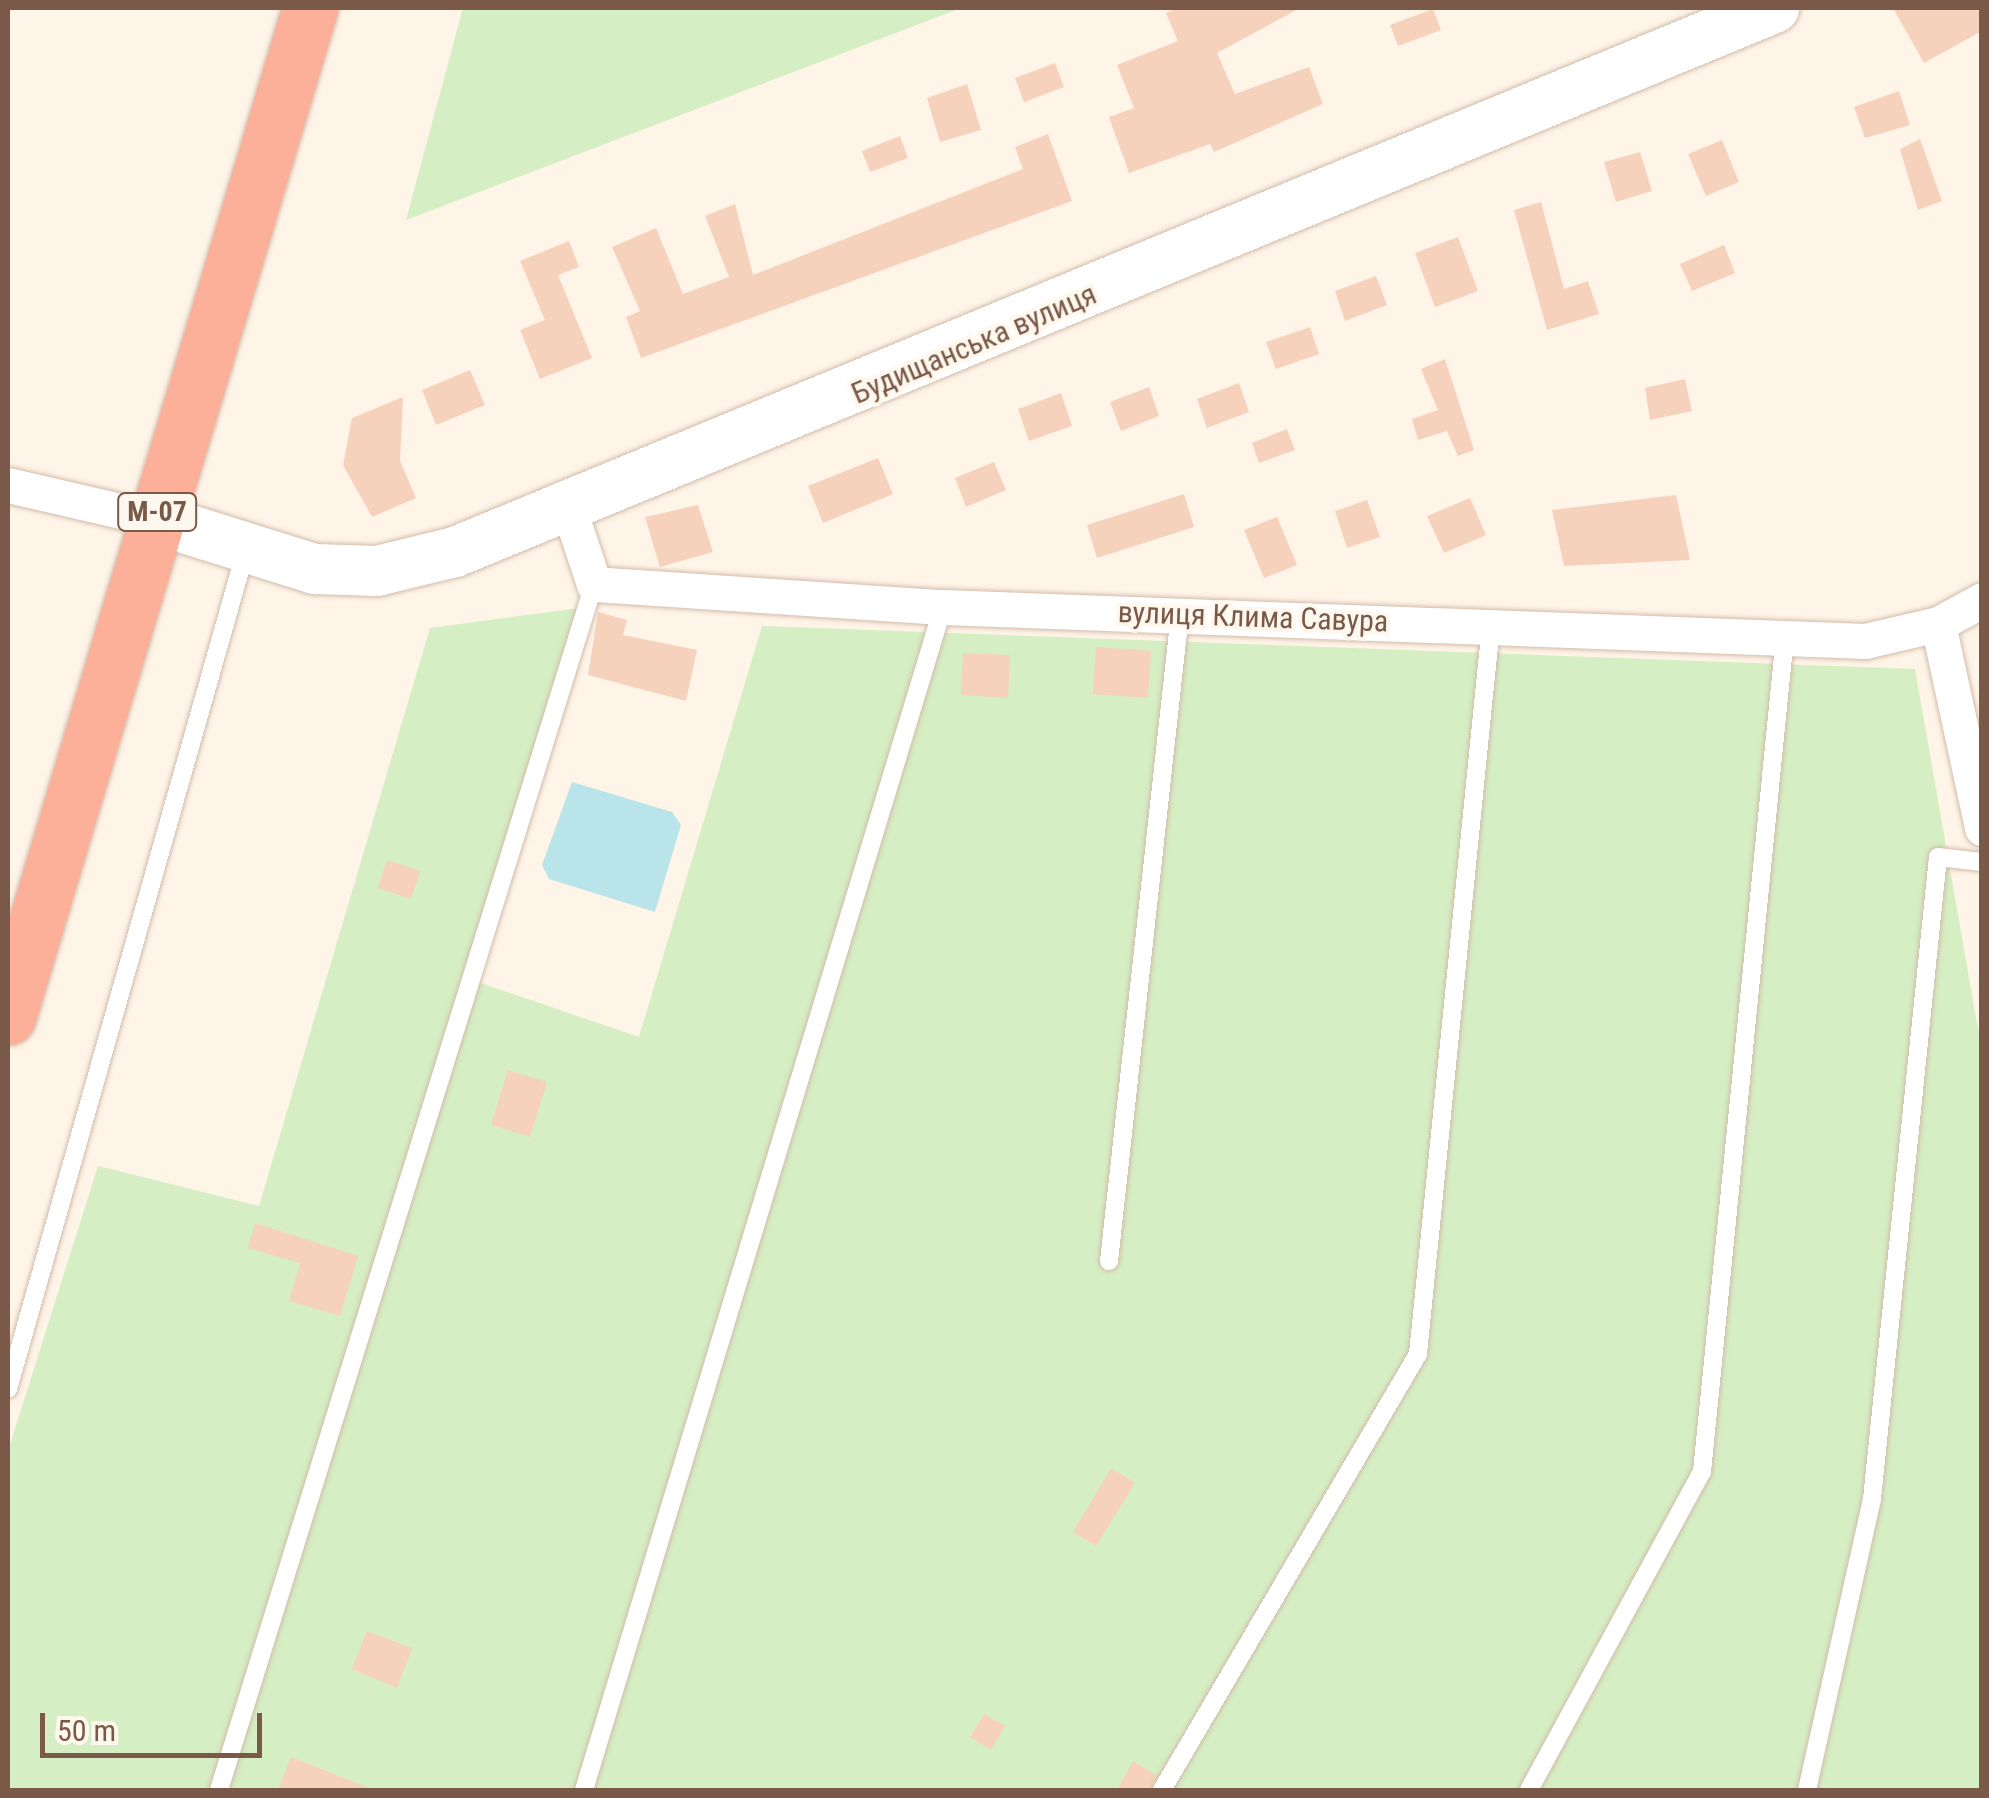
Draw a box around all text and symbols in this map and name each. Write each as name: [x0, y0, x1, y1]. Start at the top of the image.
street label: Будищанська вулиця: [846, 276, 1102, 412]
road number: М-07: [117, 489, 197, 535]
street label: вулиця Клима Савура: [1117, 594, 1389, 640]
scale bar: [45, 1693, 268, 1755]
text: 50 m: [57, 1713, 116, 1748]

